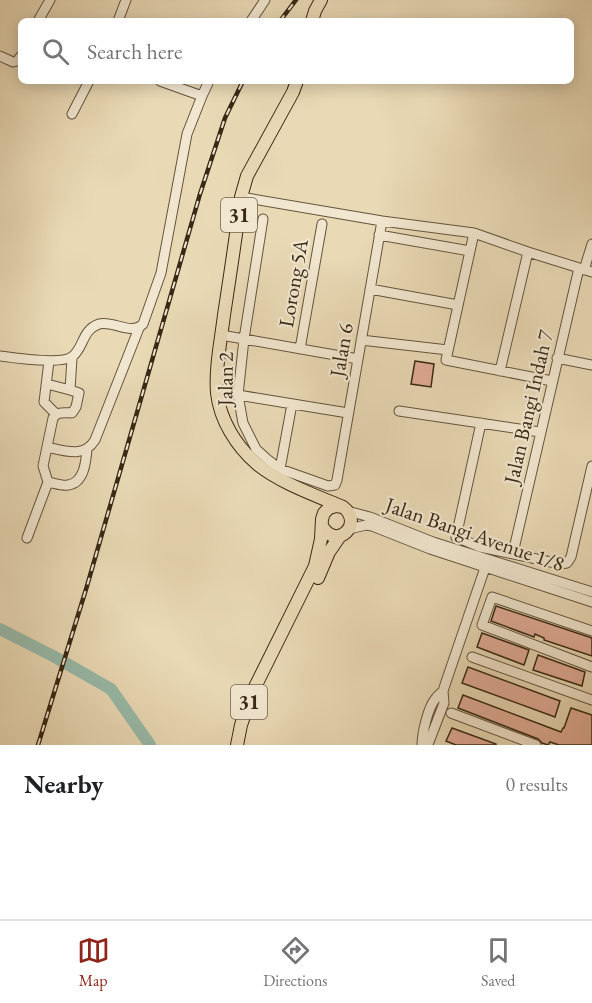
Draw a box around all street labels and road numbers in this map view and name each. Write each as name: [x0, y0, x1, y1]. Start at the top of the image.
road number: 31: [221, 198, 257, 232]
street label: Lorong 5A: [272, 236, 314, 329]
street label: Jalan 6: [323, 321, 359, 381]
street label: Jalan Bangi Indah 7: [497, 327, 559, 488]
street label: Jalan 2: [211, 352, 239, 408]
street label: Jalan Bangi Avenue 1/8: [380, 490, 568, 577]
road number: 31: [231, 685, 267, 719]

